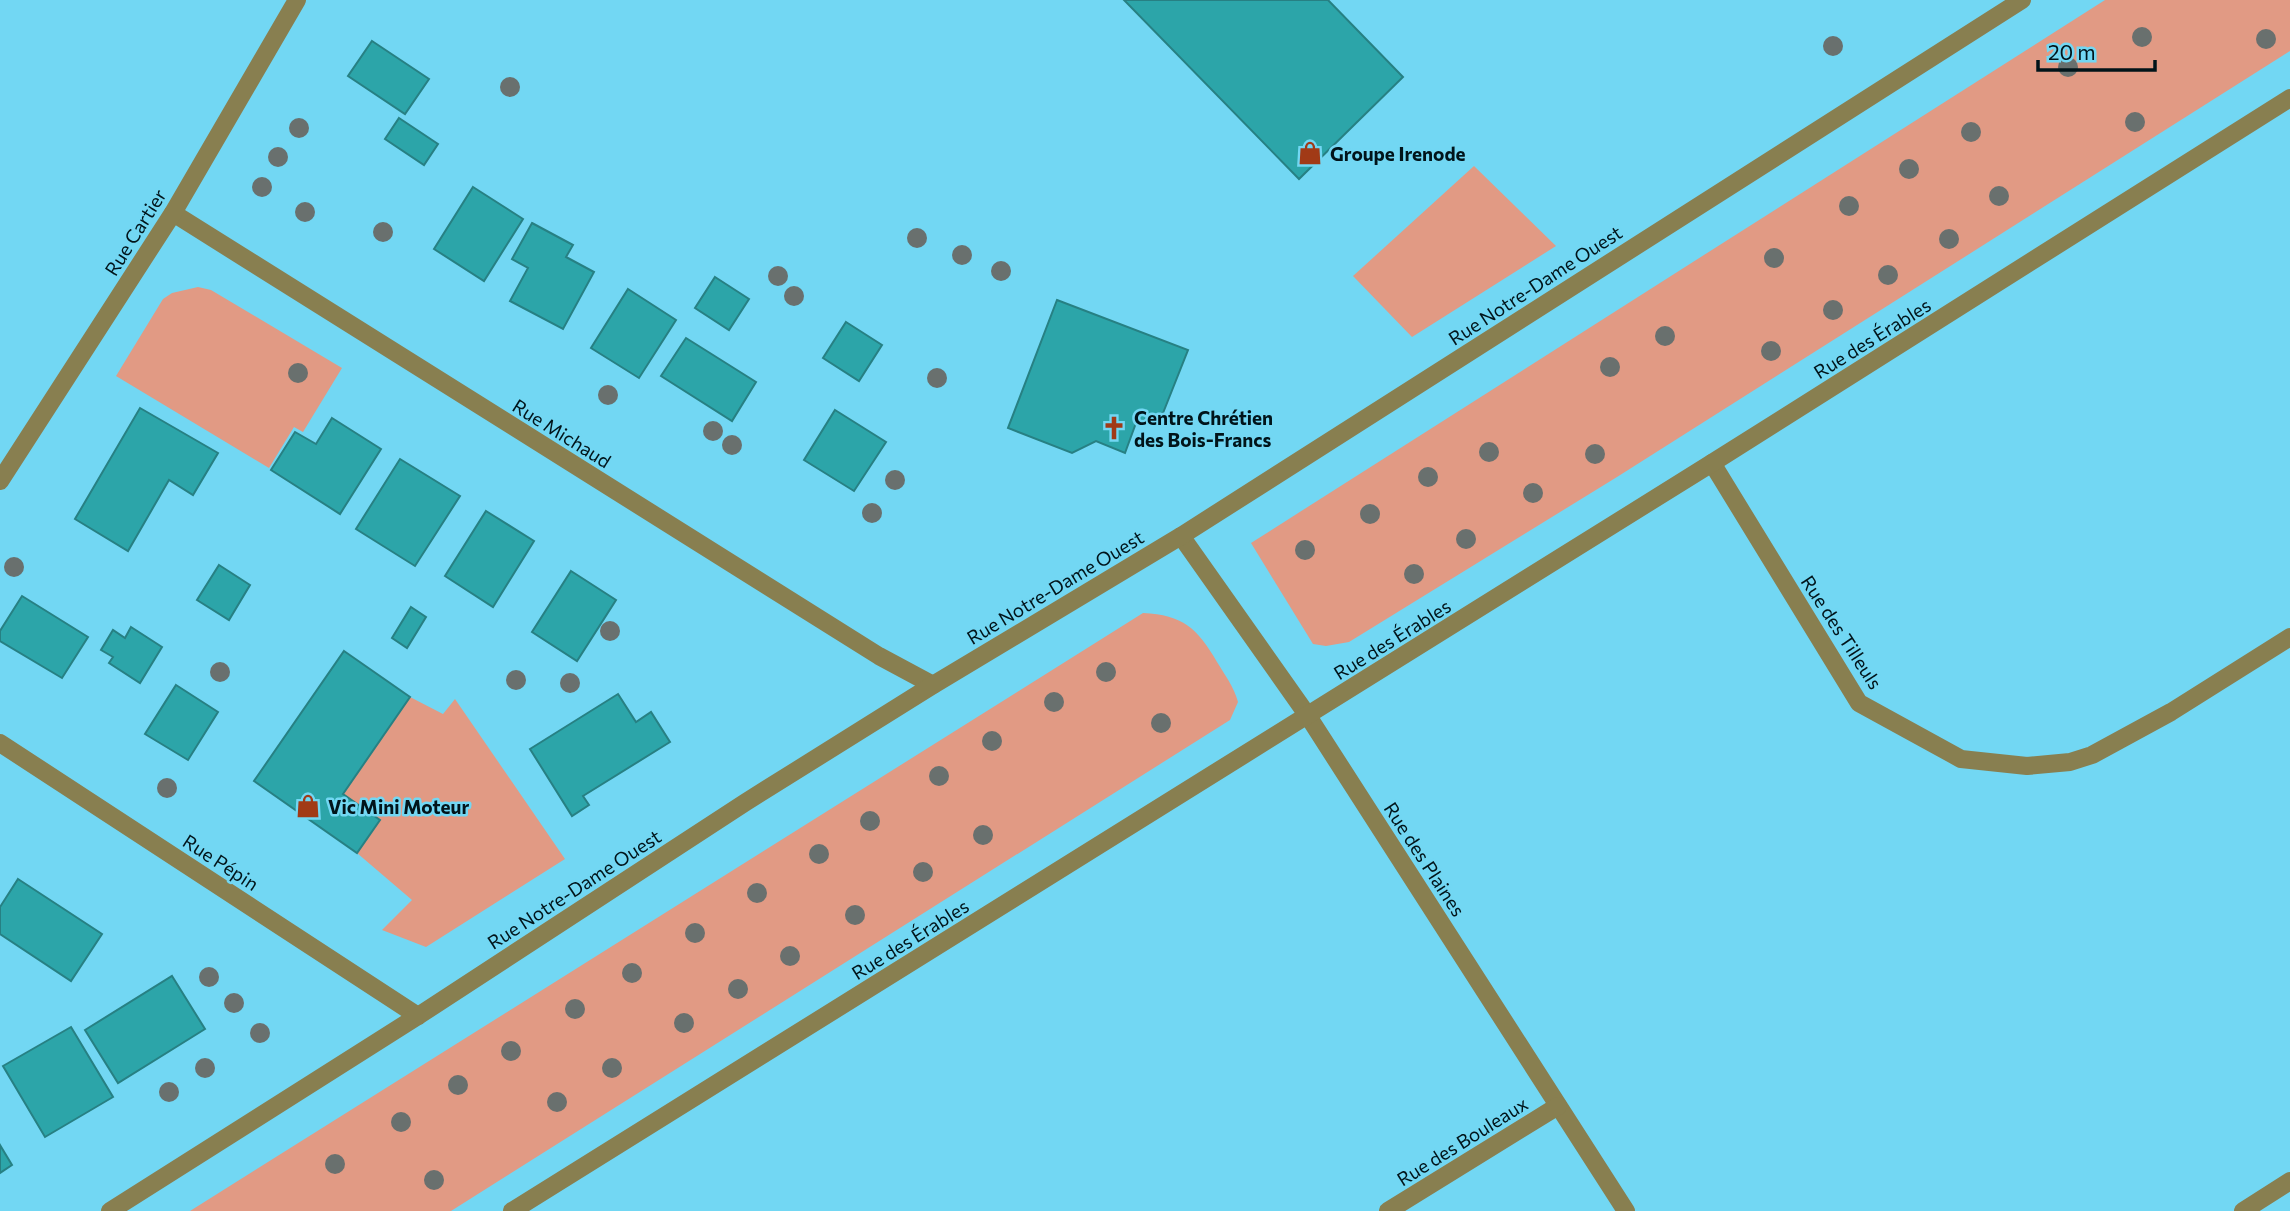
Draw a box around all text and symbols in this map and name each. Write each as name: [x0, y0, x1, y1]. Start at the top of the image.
scale bar: [2038, 28, 2155, 72]
text: 20 m: [2048, 39, 2096, 64]
shop icon: Groupe Irenode: [1296, 139, 1324, 167]
place label: Groupe Irenode: [1330, 142, 1466, 165]
street label: Rue Cartier: [99, 184, 171, 280]
street label: Rue Notre-Dame Ouest: [1444, 220, 1626, 350]
street label: Rue des Érables: [1809, 293, 1935, 383]
street label: Rue Michaud: [509, 394, 615, 472]
place label: Centre Chrétien des Bois-Francs: [1134, 406, 1273, 451]
church icon: Centre Chrétien des Bois-Francs: [1100, 414, 1128, 442]
street label: Rue Notre-Dame Ouest: [962, 525, 1148, 649]
street label: Rue des Tilleuls: [1797, 571, 1887, 693]
street label: Rue des Érables: [1329, 594, 1455, 684]
shop icon: Vic Mini Moteur: [294, 792, 322, 820]
place label: Vic Mini Moteur: [328, 795, 469, 818]
street label: Rue des Plaines: [1380, 798, 1470, 920]
street label: Rue Notre-Dame Ouest: [483, 824, 665, 954]
street label: Rue Pépin: [179, 829, 263, 895]
street label: Rue des Érables: [847, 894, 973, 984]
street label: Rue des Bouleaux: [1392, 1092, 1532, 1190]

